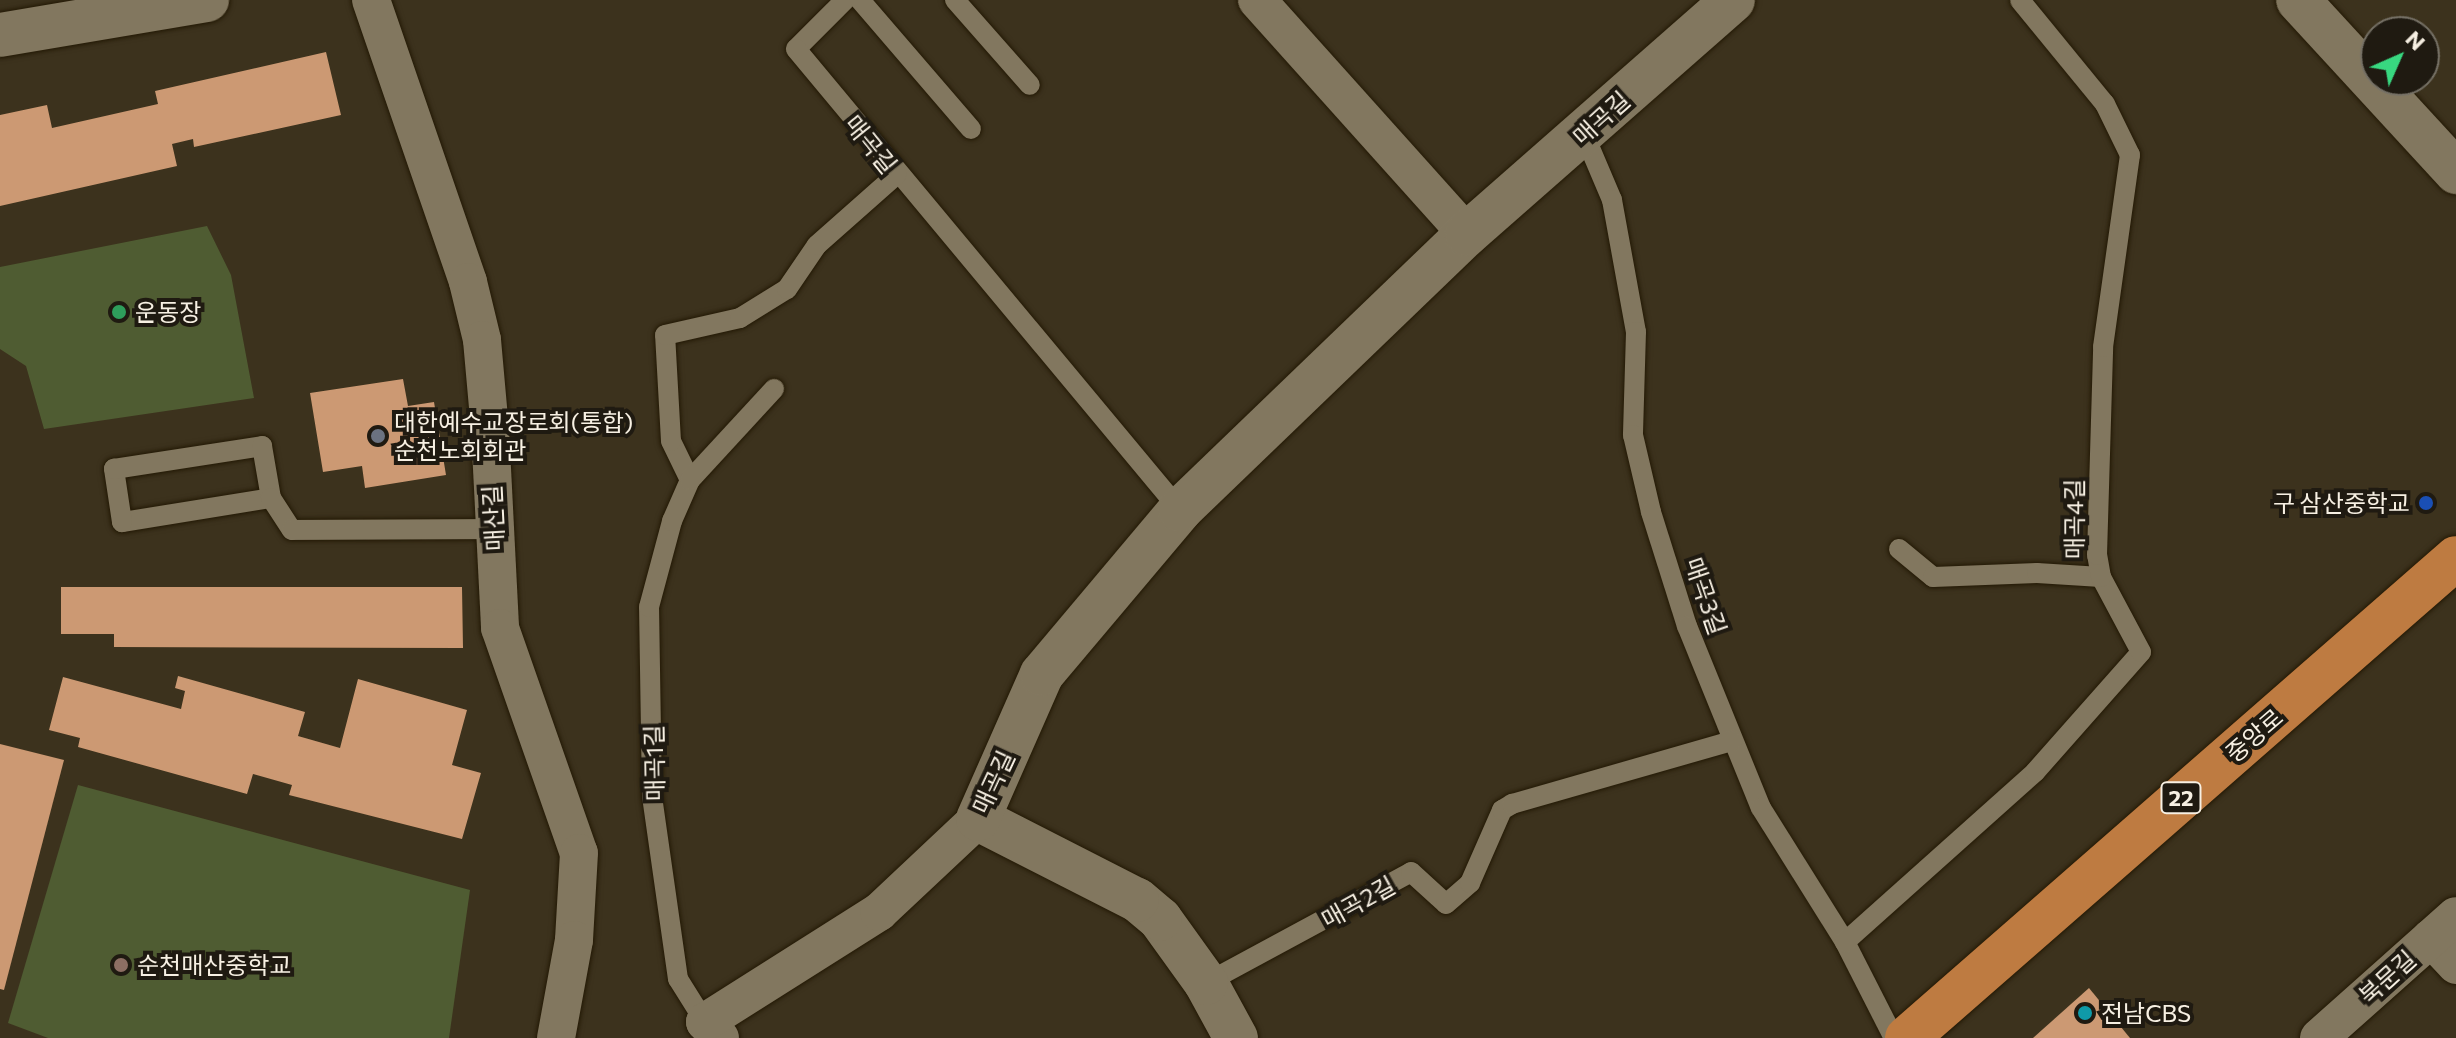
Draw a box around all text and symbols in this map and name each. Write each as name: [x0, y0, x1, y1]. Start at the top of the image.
north arrow: [2360, 16, 2440, 96]
text: N: [2401, 25, 2431, 55]
street label: 매곡길: [1567, 85, 1635, 151]
street label: 매곡길: [839, 109, 903, 179]
place label: 운동장: [135, 298, 201, 326]
marker: 운동장: [110, 303, 128, 321]
place label: 대한예수교장로회(통합) 순천노회회관: [394, 408, 633, 464]
marker: 대한예수교장로회(통합) 순천노회회관: [369, 427, 387, 445]
street label: 매곡4길: [2060, 479, 2088, 559]
street label: 매산길: [477, 484, 509, 552]
place label: 구 삼산중학교: [2273, 489, 2410, 517]
marker: 구 삼산중학교: [2417, 494, 2435, 512]
street label: 매곡3길: [1679, 554, 1733, 638]
street label: 중앙로: [2220, 702, 2288, 768]
street label: 매곡1길: [639, 725, 669, 801]
street label: 매곡길: [966, 746, 1020, 818]
road number: 22: [2159, 780, 2203, 816]
street label: 매곡2길: [1316, 870, 1400, 934]
street label: 북문길: [2353, 944, 2421, 1010]
place label: 순천매산중학교: [137, 951, 292, 979]
marker: 순천매산중학교: [112, 956, 130, 974]
place label: 전남CBS: [2101, 999, 2191, 1027]
marker: 전남CBS: [2076, 1004, 2094, 1022]

